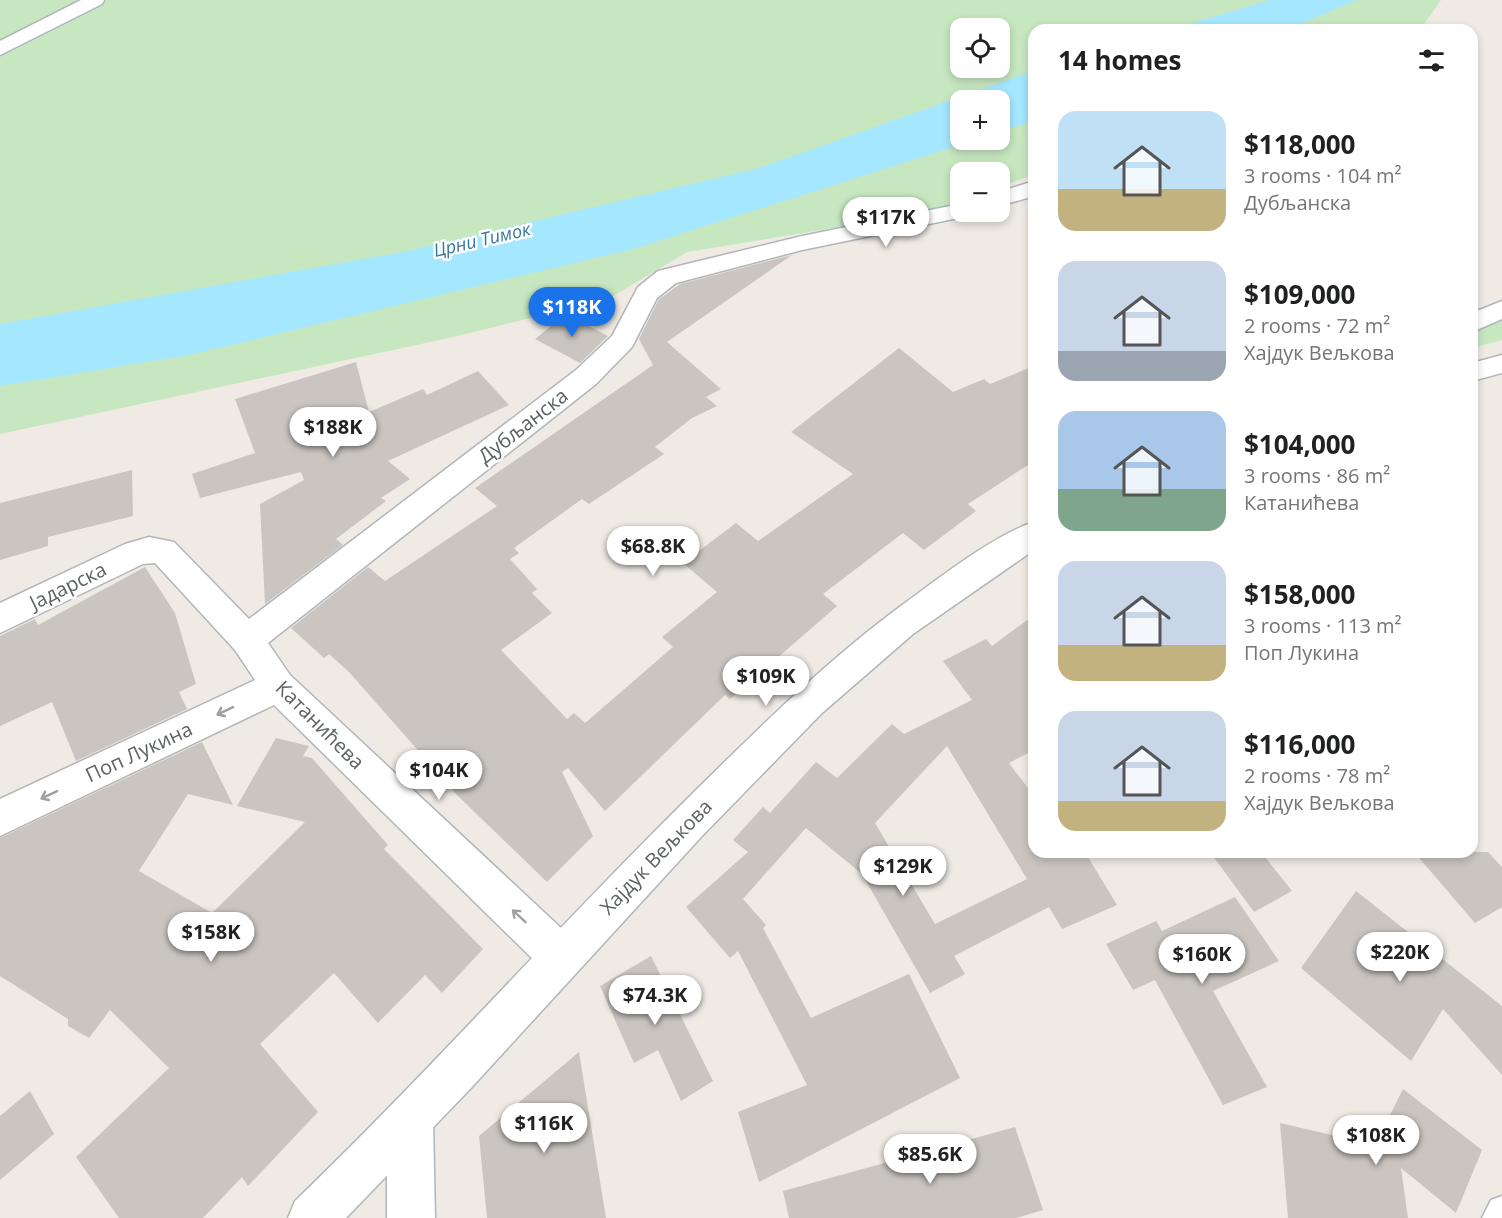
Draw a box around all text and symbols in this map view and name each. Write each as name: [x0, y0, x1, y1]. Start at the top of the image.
map controls: [950, 18, 1010, 222]
button: locate: [950, 18, 1010, 78]
text: 14 homes: [1058, 42, 1182, 78]
icon: filters: [1415, 44, 1448, 77]
button: +: [950, 90, 1010, 150]
text: $118,000: [1244, 126, 1355, 162]
icon: home: [1106, 135, 1178, 207]
button: −: [950, 162, 1010, 222]
text: 3 rooms · 104 m²: [1244, 162, 1402, 189]
text: Дубљанска: [1244, 189, 1351, 216]
pin: $117K: [844, 197, 928, 248]
text: $117K: [856, 203, 916, 230]
water label: Црни Тимок: [431, 216, 534, 262]
text: $109,000: [1244, 276, 1355, 312]
icon: home: [1106, 285, 1178, 357]
pin: $118K: [530, 287, 614, 338]
text: $118K: [542, 293, 602, 320]
text: 2 rooms · 72 m²: [1244, 312, 1390, 339]
text: Хајдук Вељкова: [1244, 339, 1395, 366]
street label: Дубљанска: [472, 382, 573, 469]
pin: $188K: [291, 407, 375, 458]
text: $188K: [303, 413, 363, 440]
text: $104,000: [1244, 426, 1355, 462]
icon: home: [1106, 435, 1178, 507]
text: 3 rooms · 86 m²: [1244, 462, 1390, 489]
text: Катанићева: [1244, 489, 1359, 516]
pin: $68.8K: [604, 526, 702, 577]
text: $68.8K: [621, 532, 685, 559]
street label: Јадарска: [23, 555, 111, 617]
text: $158,000: [1244, 576, 1355, 612]
icon: home: [1106, 585, 1178, 657]
text: 3 rooms · 113 m²: [1244, 612, 1402, 639]
text: Поп Лукина: [1244, 639, 1359, 666]
pin: $109K: [724, 656, 808, 707]
text: $109K: [736, 662, 796, 689]
street label: Катанићева: [270, 674, 371, 775]
one-way arrow: [216, 705, 234, 717]
street label: Поп Лукина: [81, 715, 197, 788]
text: $116,000: [1244, 726, 1355, 762]
icon: home: [1106, 735, 1178, 807]
pin: $104K: [397, 750, 481, 801]
text: $104K: [409, 756, 469, 783]
text: 2 rooms · 78 m²: [1244, 762, 1390, 789]
one-way arrow: [40, 789, 58, 801]
text: Хајдук Вељкова: [1244, 789, 1395, 816]
street label: Хајдук Вељкова: [594, 793, 718, 920]
pin: $129K: [861, 846, 945, 897]
text: $129K: [873, 852, 933, 879]
one-way arrow: [511, 909, 526, 924]
pin: $158K: [169, 912, 253, 963]
text: $158K: [181, 918, 241, 945]
pin: $220K: [1358, 932, 1442, 983]
pin: $160K: [1160, 934, 1244, 985]
text: $220K: [1370, 938, 1430, 965]
text: $160K: [1172, 940, 1232, 967]
pin: $74.3K: [606, 975, 704, 1026]
text: $74.3K: [623, 981, 687, 1008]
pin: $116K: [502, 1103, 586, 1154]
text: $116K: [514, 1109, 574, 1136]
pin: $108K: [1334, 1115, 1418, 1166]
text: $108K: [1346, 1121, 1406, 1148]
pin: $85.6K: [881, 1134, 979, 1185]
text: $85.6K: [898, 1140, 962, 1167]

